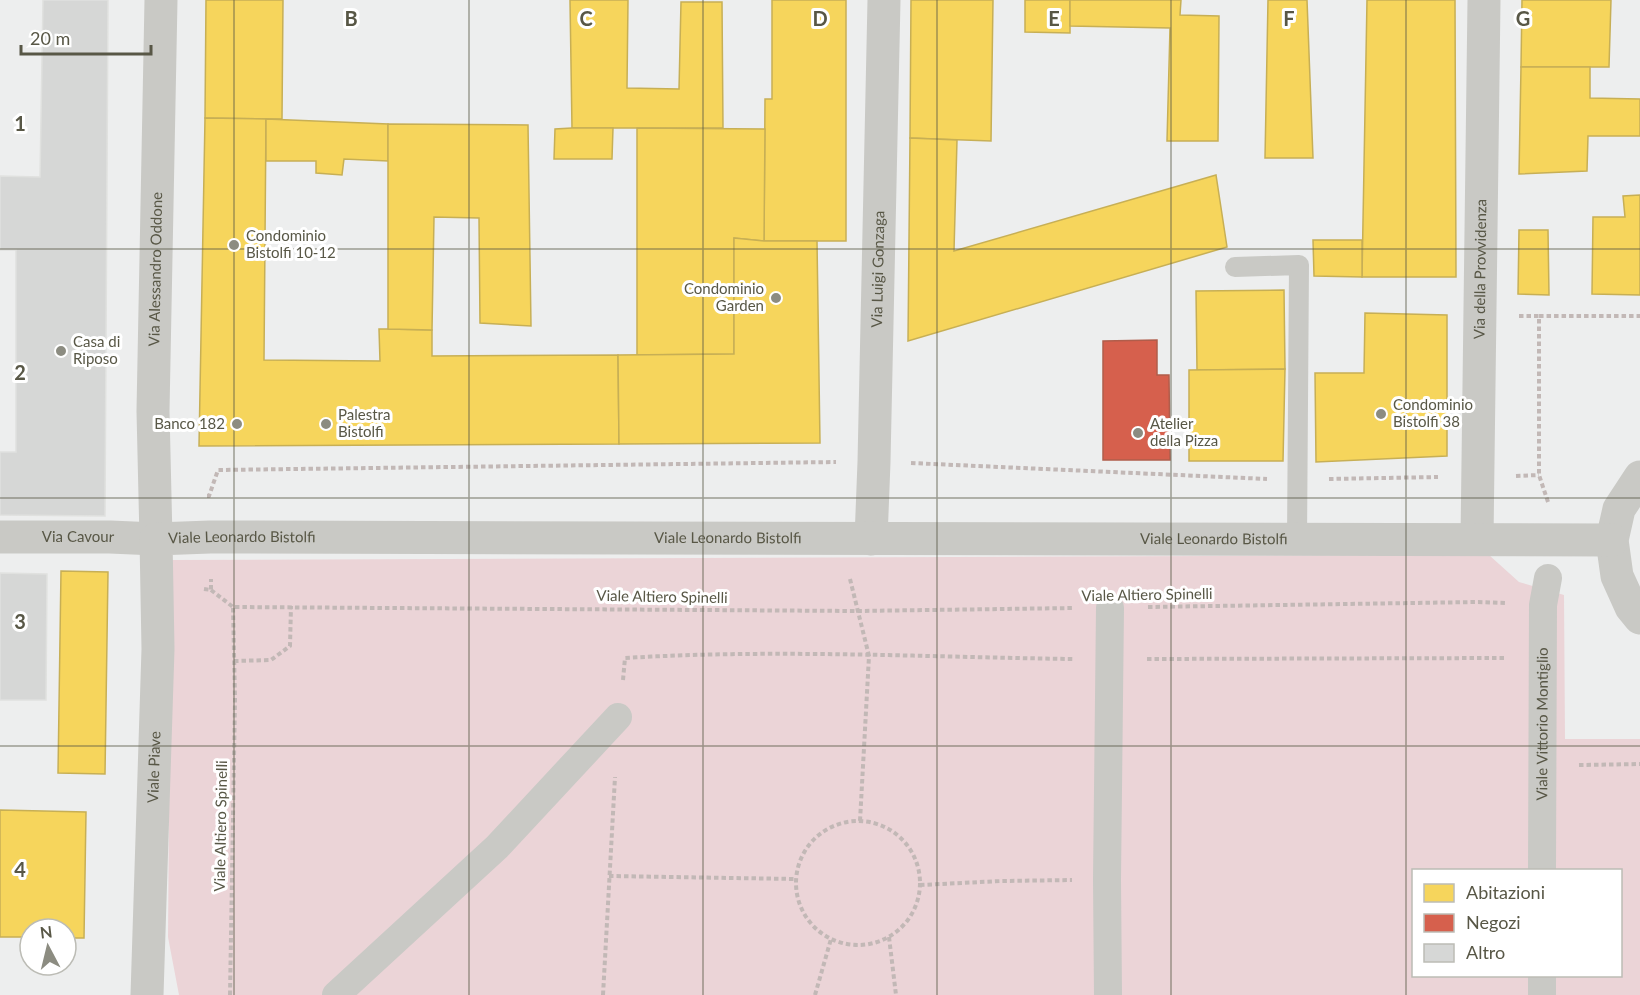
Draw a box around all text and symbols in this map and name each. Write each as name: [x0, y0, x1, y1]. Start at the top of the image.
text: B: [344, 6, 358, 30]
text: C: [579, 6, 593, 30]
text: D: [812, 6, 828, 30]
text: E: [1048, 6, 1060, 30]
text: F: [1283, 6, 1295, 30]
text: G: [1516, 6, 1530, 30]
scale bar: [21, 18, 152, 56]
text: 20 m: [30, 27, 70, 49]
text: 1: [14, 111, 26, 135]
street label: Via Alessandro Oddone: [144, 192, 165, 346]
street label: Via della Provvidenza: [1470, 199, 1489, 339]
street label: Via Luigi Gonzaga: [867, 210, 887, 328]
place label: Condominio Bistolfi 10-12: [246, 226, 336, 261]
marker: Condominio Bistolfi 10-12: [227, 238, 241, 252]
place label: Condominio Garden: [684, 279, 764, 314]
marker: Condominio Garden: [769, 291, 783, 305]
place label: Casa di Riposo: [73, 332, 120, 367]
marker: Casa di Riposo: [54, 344, 68, 358]
text: 2: [14, 360, 26, 384]
place label: Condominio Bistolfi 38: [1393, 395, 1473, 430]
place label: Palestra Bistolfi: [338, 405, 390, 440]
marker: Condominio Bistolfi 38: [1374, 407, 1388, 421]
place label: Banco 182: [154, 414, 225, 432]
place label: Atelier della Pizza: [1150, 414, 1218, 449]
marker: Banco 182: [230, 417, 244, 431]
marker: Palestra Bistolfi: [319, 417, 333, 431]
marker: Atelier della Pizza: [1131, 426, 1145, 440]
street label: Via Cavour: [42, 527, 115, 545]
street label: Viale Leonardo Bistolfi: [168, 527, 316, 547]
street label: Viale Leonardo Bistolfi: [654, 528, 802, 546]
street label: Viale Leonardo Bistolfi: [1140, 529, 1288, 547]
street label: Viale Altiero Spinelli: [1081, 584, 1213, 604]
street label: Viale Altiero Spinelli: [596, 586, 728, 606]
text: 3: [14, 609, 26, 633]
street label: Viale Vittorio Montiglio: [1532, 647, 1551, 801]
street label: Viale Piave: [143, 731, 163, 803]
street label: Viale Altiero Spinelli: [210, 760, 230, 892]
text: 4: [14, 857, 26, 881]
legend: [1412, 869, 1622, 977]
text: Abitazioni: [1466, 881, 1545, 903]
text: Negozi: [1466, 911, 1521, 933]
north arrow: [18, 917, 78, 977]
text: N: [39, 921, 53, 942]
text: Altro: [1466, 941, 1505, 963]

